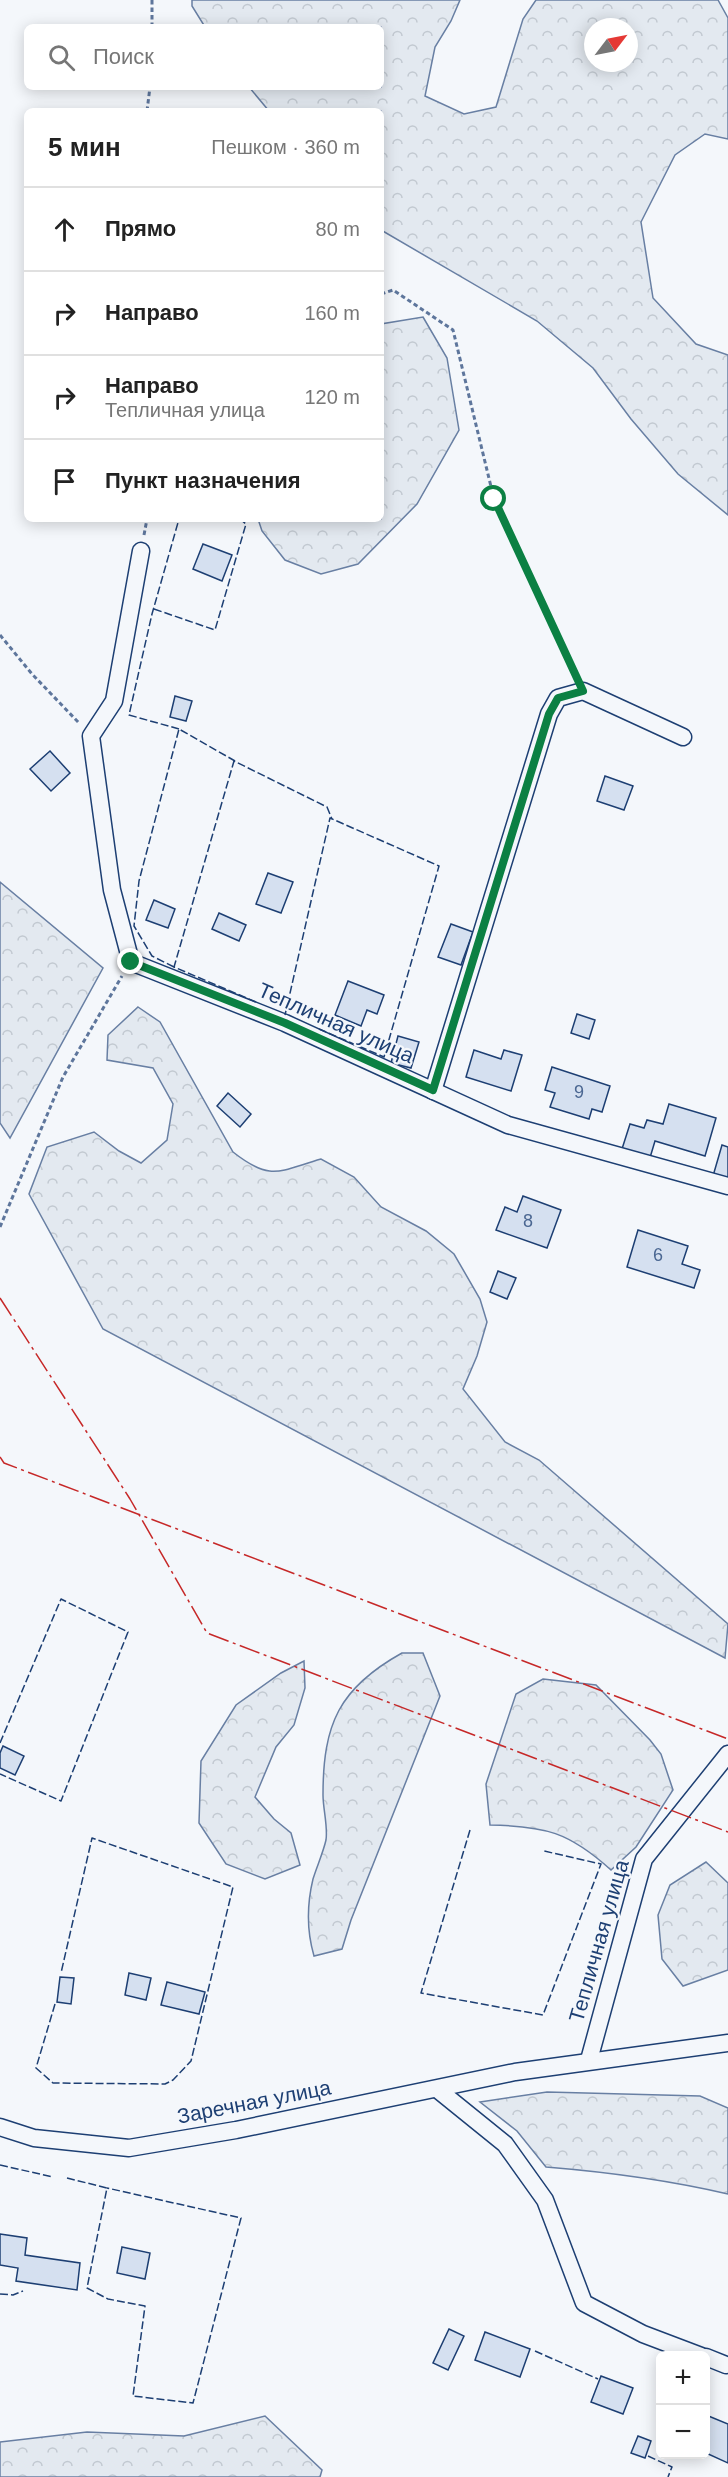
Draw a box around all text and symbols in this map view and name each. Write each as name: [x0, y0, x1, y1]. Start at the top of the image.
north arrow: [584, 18, 638, 72]
search box: [24, 24, 384, 90]
icon: search: [45, 41, 78, 74]
text: Поиск: [93, 44, 154, 69]
text: 5 мин: [48, 132, 121, 162]
text: Пешком · 360 m: [211, 136, 360, 158]
icon: ahead: [48, 213, 81, 246]
text: Прямо: [105, 216, 176, 241]
text: 80 m: [316, 218, 360, 240]
icon: right: [48, 297, 81, 330]
text: Направо: [105, 300, 199, 325]
text: 160 m: [304, 302, 360, 324]
text: Направо: [105, 373, 199, 398]
icon: right: [48, 381, 81, 414]
text: 120 m: [304, 386, 360, 408]
text: Тепличная улица: [105, 399, 265, 421]
icon: arrive: [48, 465, 81, 498]
text: Пункт назначения: [105, 468, 301, 493]
route start: [480, 485, 506, 511]
route end: [117, 948, 143, 974]
street label: Тепличная улица: [255, 978, 418, 1067]
house number: 9: [574, 1082, 584, 1102]
house number: 8: [523, 1211, 533, 1231]
house number: 6: [653, 1245, 663, 1265]
street label: Тепличная улица: [564, 1857, 633, 2025]
street label: Заречная улица: [175, 2075, 333, 2128]
map controls: [656, 2351, 710, 2459]
button: +: [656, 2351, 710, 2405]
button: −: [656, 2405, 710, 2459]

